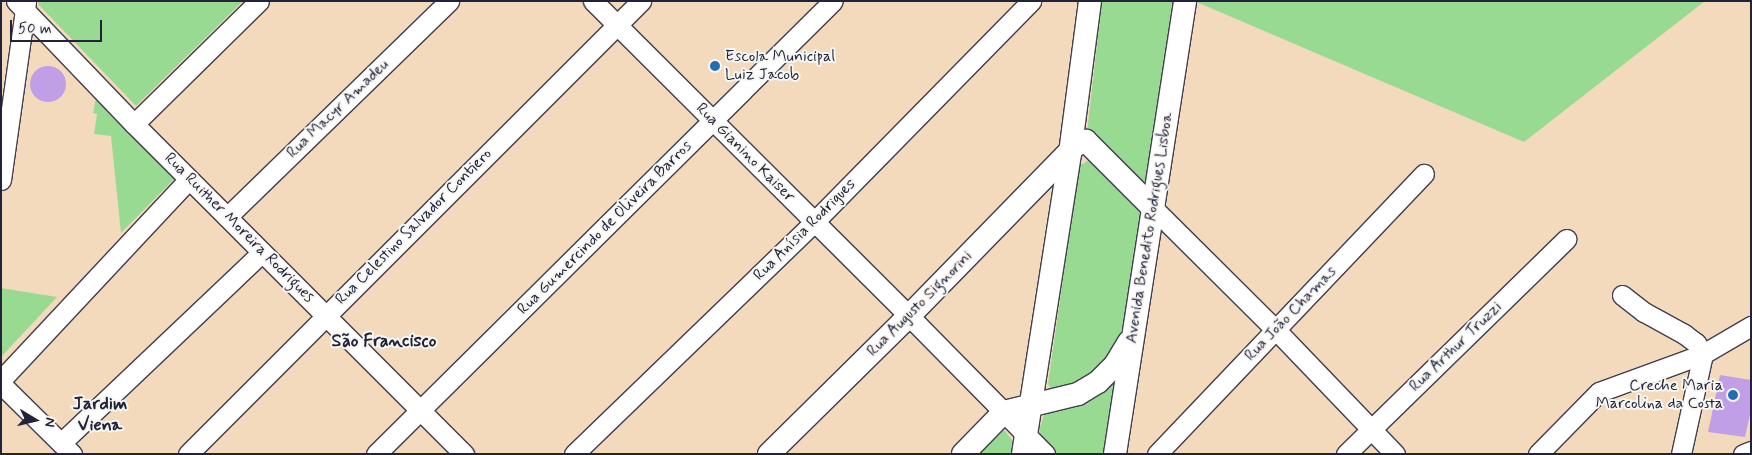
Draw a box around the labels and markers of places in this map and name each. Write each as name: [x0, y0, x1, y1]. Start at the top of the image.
place label: Escola Municipal Luiz Jacob: [725, 47, 835, 85]
marker: Escola Municipal Luiz Jacob: [709, 60, 721, 72]
place label: Creche Maria Marcolina da Costa: [1595, 376, 1723, 414]
marker: Creche Maria Marcolina da Costa: [1727, 389, 1739, 401]

